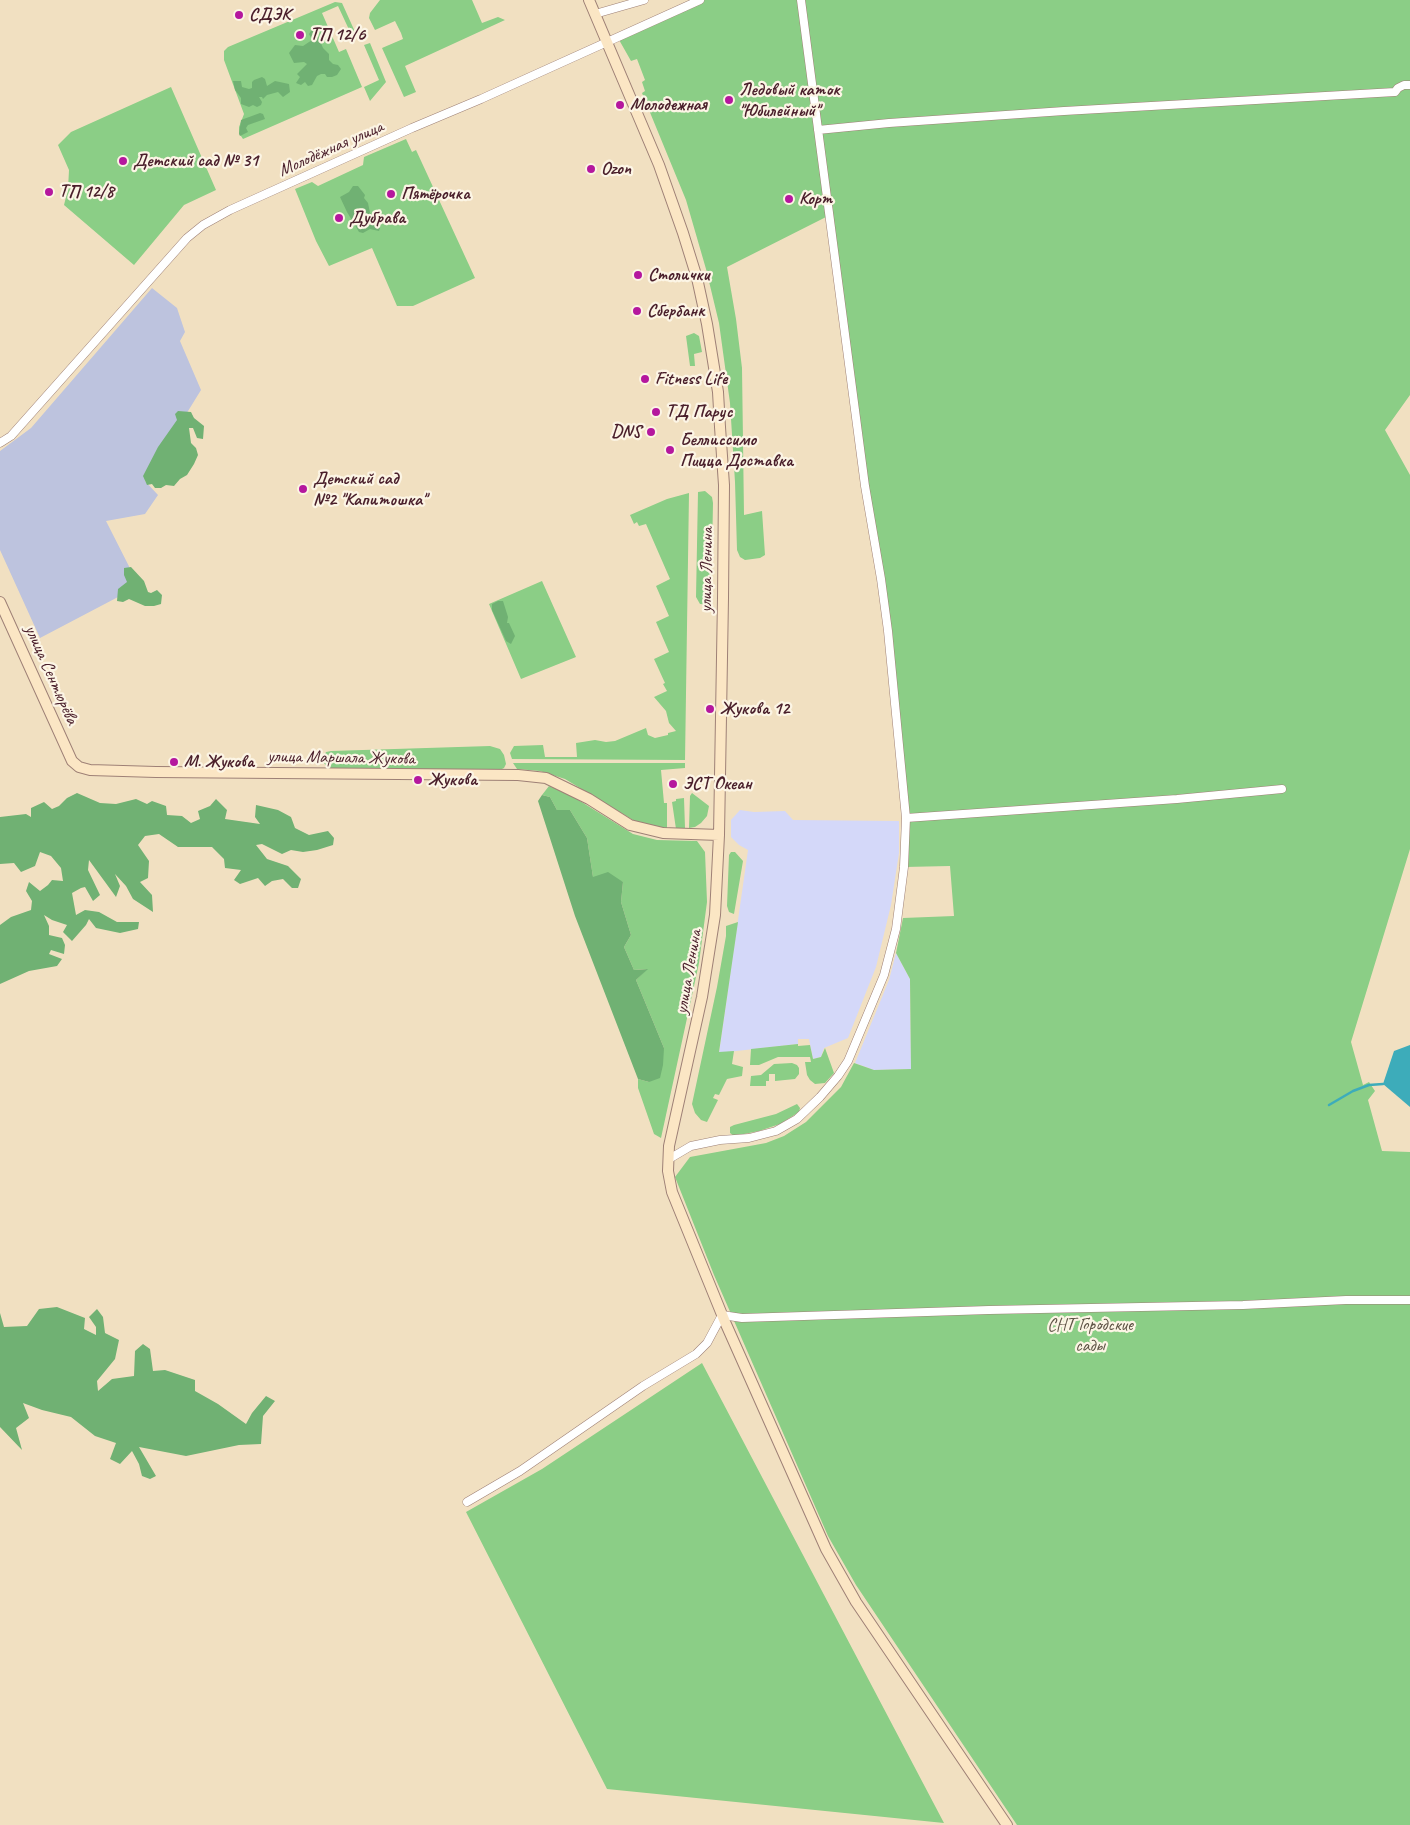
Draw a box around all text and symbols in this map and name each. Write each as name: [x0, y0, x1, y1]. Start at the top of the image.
place label: СДЭК: [249, 4, 290, 26]
marker: СДЭК: [233, 9, 245, 21]
place label: ТП 12/6: [310, 24, 365, 46]
marker: ТП 12/6: [294, 29, 306, 41]
place label: Ледовый каток "Юбилейный": [739, 79, 840, 122]
place label: Молодежная: [630, 94, 707, 116]
marker: Ледовый каток "Юбилейный": [723, 94, 735, 106]
marker: Молодежная: [614, 99, 626, 111]
street label: Молодёжная улица: [275, 116, 387, 182]
place label: Детский сад № 31: [133, 150, 258, 172]
marker: Детский сад № 31: [117, 155, 129, 167]
place label: Ozon: [601, 158, 631, 180]
marker: Ozon: [585, 163, 597, 175]
place label: ТП 12/8: [59, 181, 114, 203]
place label: Пятёрочка: [401, 183, 470, 205]
marker: ТП 12/8: [43, 186, 55, 198]
marker: Пятёрочка: [385, 188, 397, 200]
place label: Корт: [799, 188, 832, 210]
marker: Корт: [783, 193, 795, 205]
place label: Дубрава: [349, 207, 405, 229]
marker: Дубрава: [333, 212, 345, 224]
place label: Столички: [648, 264, 709, 286]
marker: Столички: [632, 269, 644, 281]
place label: Сбербанк: [647, 300, 704, 322]
marker: Сбербанк: [631, 305, 643, 317]
place label: Fitness Life: [655, 368, 727, 390]
marker: Fitness Life: [639, 373, 651, 385]
place label: ТД Парус: [666, 401, 732, 423]
marker: ТД Парус: [650, 406, 662, 418]
place label: DNS: [611, 421, 641, 443]
marker: DNS: [645, 426, 657, 438]
place label: Беллиссимо Пицца Доставка: [680, 429, 793, 472]
marker: Беллиссимо Пицца Доставка: [664, 444, 676, 456]
place label: Детский сад №2 "Капитошка": [313, 468, 426, 510]
marker: Детский сад №2 "Капитошка": [297, 483, 309, 495]
street label: улица Ленина: [695, 527, 719, 613]
street label: улица Сентюрёва: [19, 622, 83, 728]
place label: Жукова 12: [720, 698, 789, 720]
marker: Жукова 12: [704, 703, 716, 715]
street label: улица Маршала Жукова: [267, 746, 415, 770]
place label: М. Жукова: [184, 751, 254, 773]
marker: М. Жукова: [168, 756, 180, 768]
place label: Жукова: [428, 769, 477, 791]
place label: ЭСТ Океан: [683, 773, 752, 795]
marker: Жукова: [412, 774, 424, 786]
marker: ЭСТ Океан: [667, 778, 679, 790]
street label: улица Ленина: [671, 928, 707, 1016]
park label: СНТ Городские сады: [1047, 1314, 1133, 1356]

